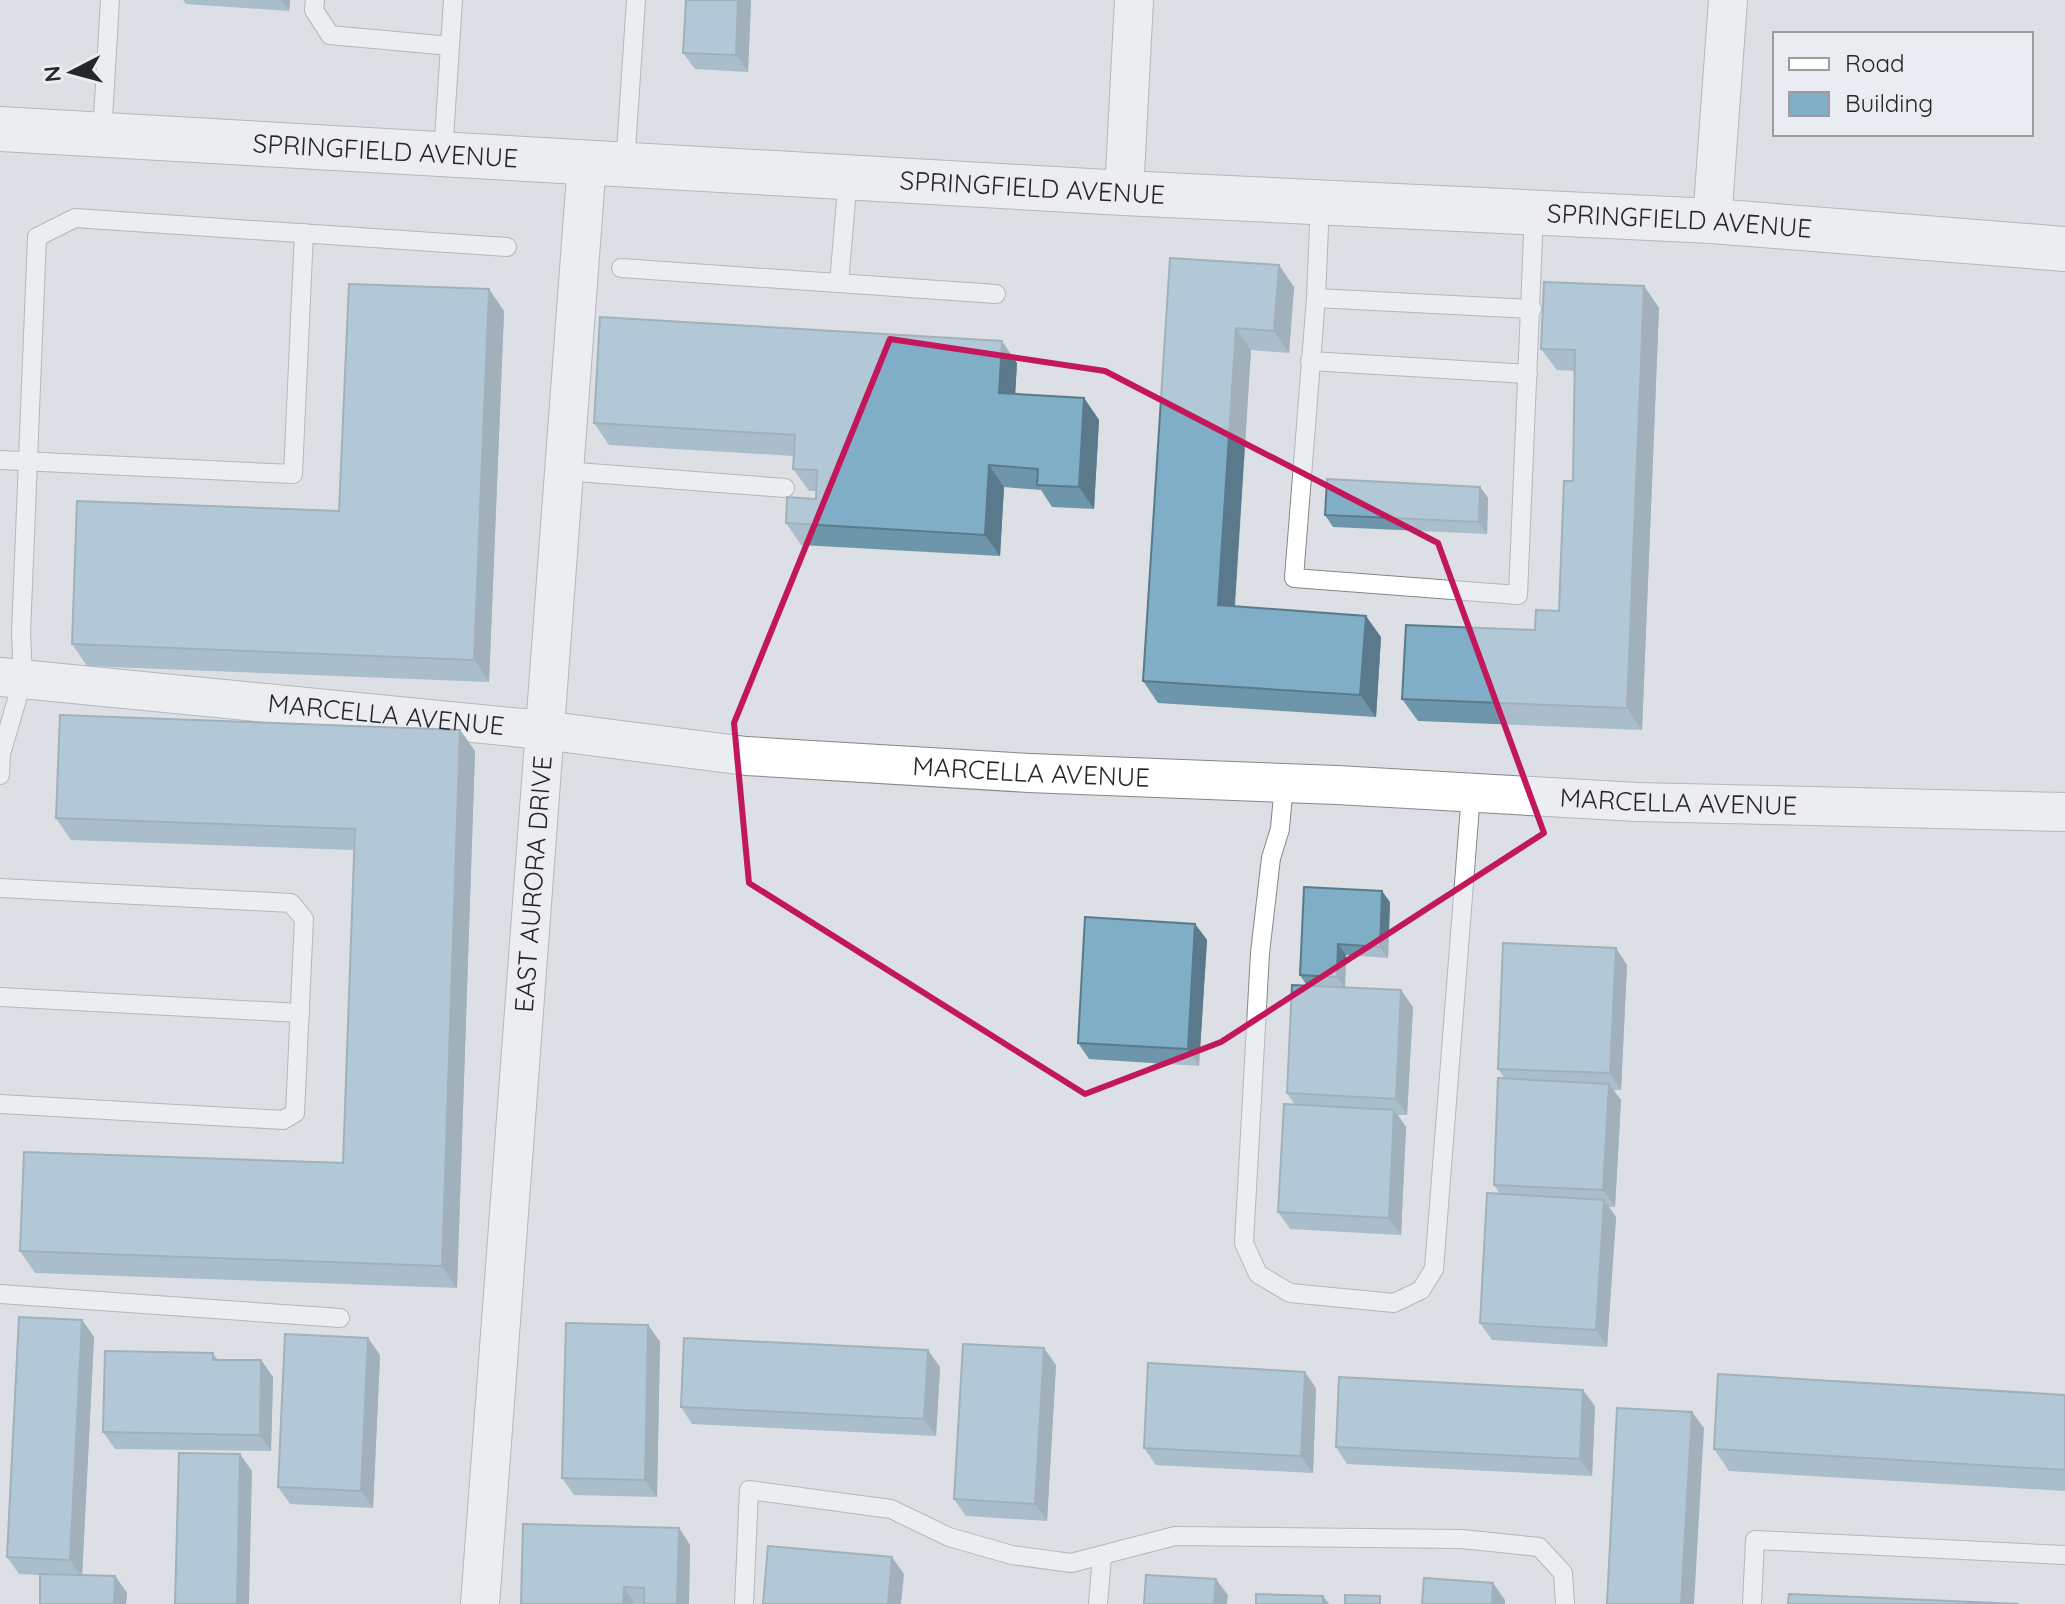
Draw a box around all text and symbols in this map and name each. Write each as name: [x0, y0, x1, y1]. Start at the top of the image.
north arrow: [32, 32, 112, 112]
legend: [1773, 32, 2033, 136]
text: Road: [1845, 48, 1905, 78]
text: N: [37, 65, 67, 84]
text: Building: [1845, 88, 1933, 118]
street label: SPRINGFIELD AVENUE: [252, 126, 519, 174]
street label: SPRINGFIELD AVENUE: [899, 163, 1166, 211]
street label: SPRINGFIELD AVENUE: [1546, 196, 1813, 245]
street label: MARCELLA AVENUE: [266, 686, 506, 742]
street label: MARCELLA AVENUE: [912, 749, 1151, 794]
street label: EAST AURORA DRIVE: [507, 754, 559, 1013]
street label: MARCELLA AVENUE: [1559, 781, 1798, 822]

